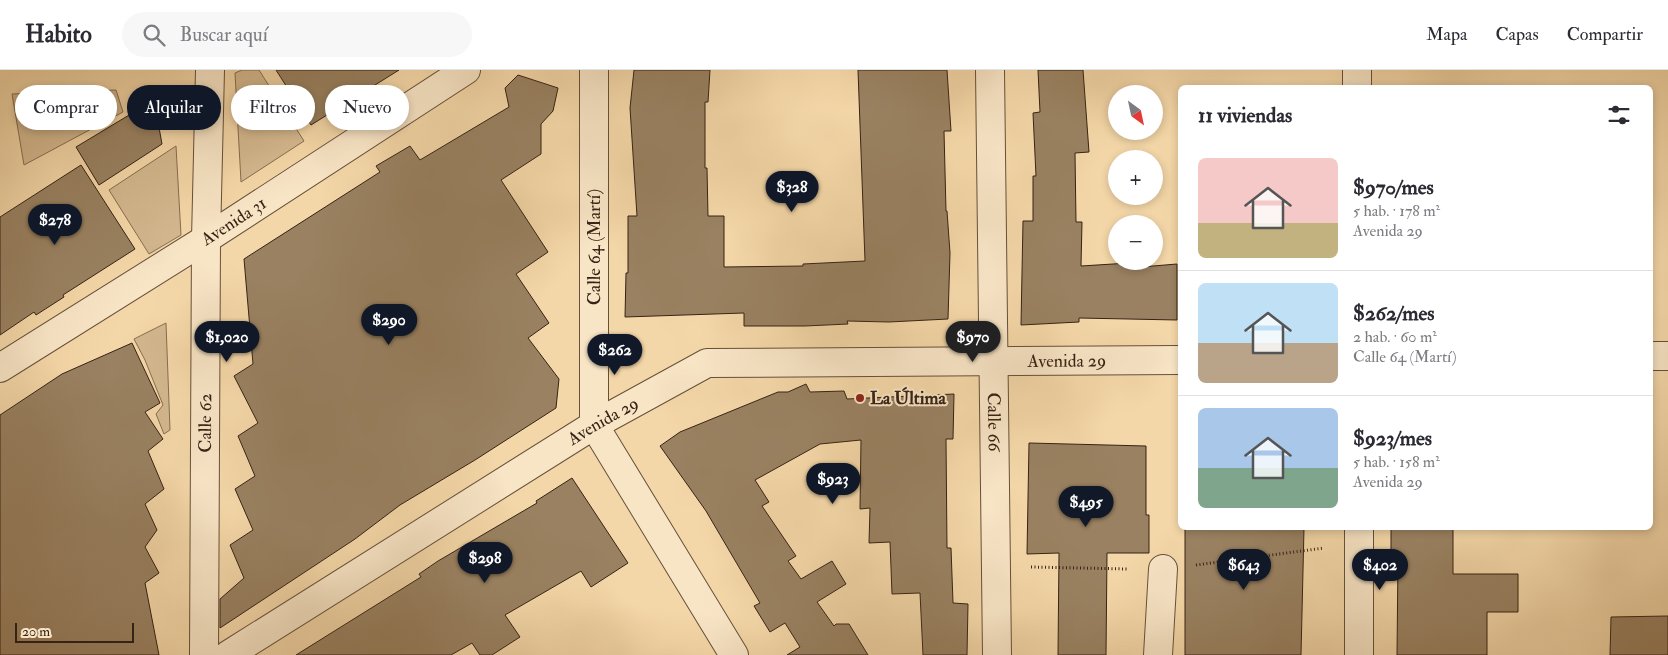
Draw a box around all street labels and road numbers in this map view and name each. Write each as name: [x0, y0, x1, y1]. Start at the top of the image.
street label: Calle 64 (Martí): [583, 189, 606, 305]
street label: Avenida 31: [196, 192, 271, 252]
street label: Avenida 29: [1026, 349, 1106, 373]
street label: Avenida 29: [562, 392, 643, 451]
street label: Calle 66: [982, 392, 1006, 453]
street label: Calle 62: [194, 393, 217, 453]

